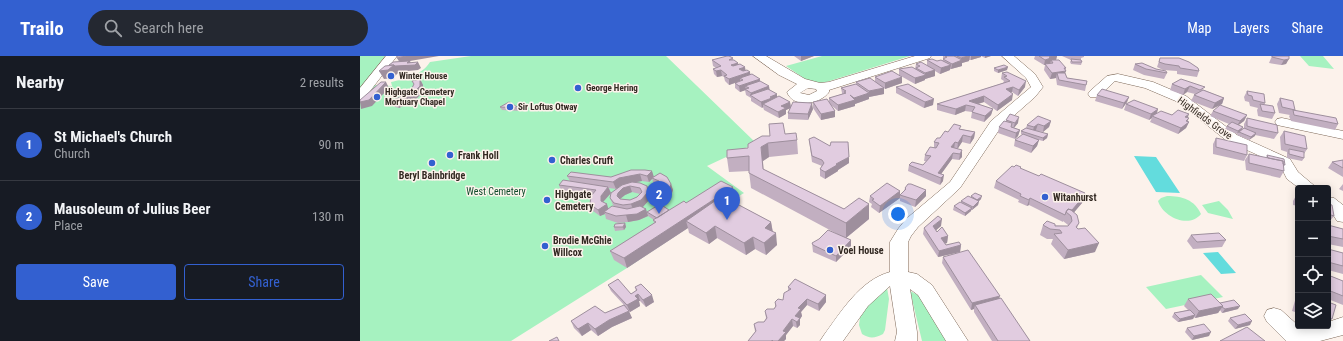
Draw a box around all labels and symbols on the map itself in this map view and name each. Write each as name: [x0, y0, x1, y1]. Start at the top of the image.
marker: Winter House: [386, 71, 396, 81]
place label: Winter House: [399, 71, 448, 81]
marker: George Hering: [573, 83, 583, 93]
place label: George Hering: [586, 83, 638, 93]
place label: Highgate Cemetery Mortuary Chapel: [385, 87, 454, 107]
marker: Highgate Cemetery Mortuary Chapel: [372, 92, 382, 102]
street label: Highfields Grove: [1176, 95, 1235, 142]
marker: Sir Loftus Otway: [505, 102, 515, 112]
place label: Sir Loftus Otway: [518, 102, 577, 112]
marker: Frank Holl: [445, 150, 455, 160]
place label: Frank Holl: [458, 150, 499, 161]
marker: Charles Cruft: [547, 155, 557, 165]
place label: Charles Cruft: [560, 155, 613, 166]
marker: Beryl Bainbridge: [427, 158, 437, 168]
place label: Beryl Bainbridge: [399, 170, 465, 181]
pin: 2: [646, 181, 672, 214]
park label: West Cemetery: [466, 186, 526, 197]
pin: 1: [714, 187, 740, 220]
place label: Highgate Cemetery: [555, 189, 594, 212]
marker: Witanhurst: [1040, 192, 1050, 202]
place label: Witanhurst: [1053, 192, 1096, 203]
marker: Highgate Cemetery: [542, 195, 552, 205]
your location: [888, 204, 908, 224]
place label: Brodie McGhie Willcox: [553, 235, 612, 258]
marker: Brodie McGhie Willcox: [540, 241, 550, 251]
marker: Voel House: [825, 245, 835, 255]
place label: Voel House: [838, 245, 884, 256]

